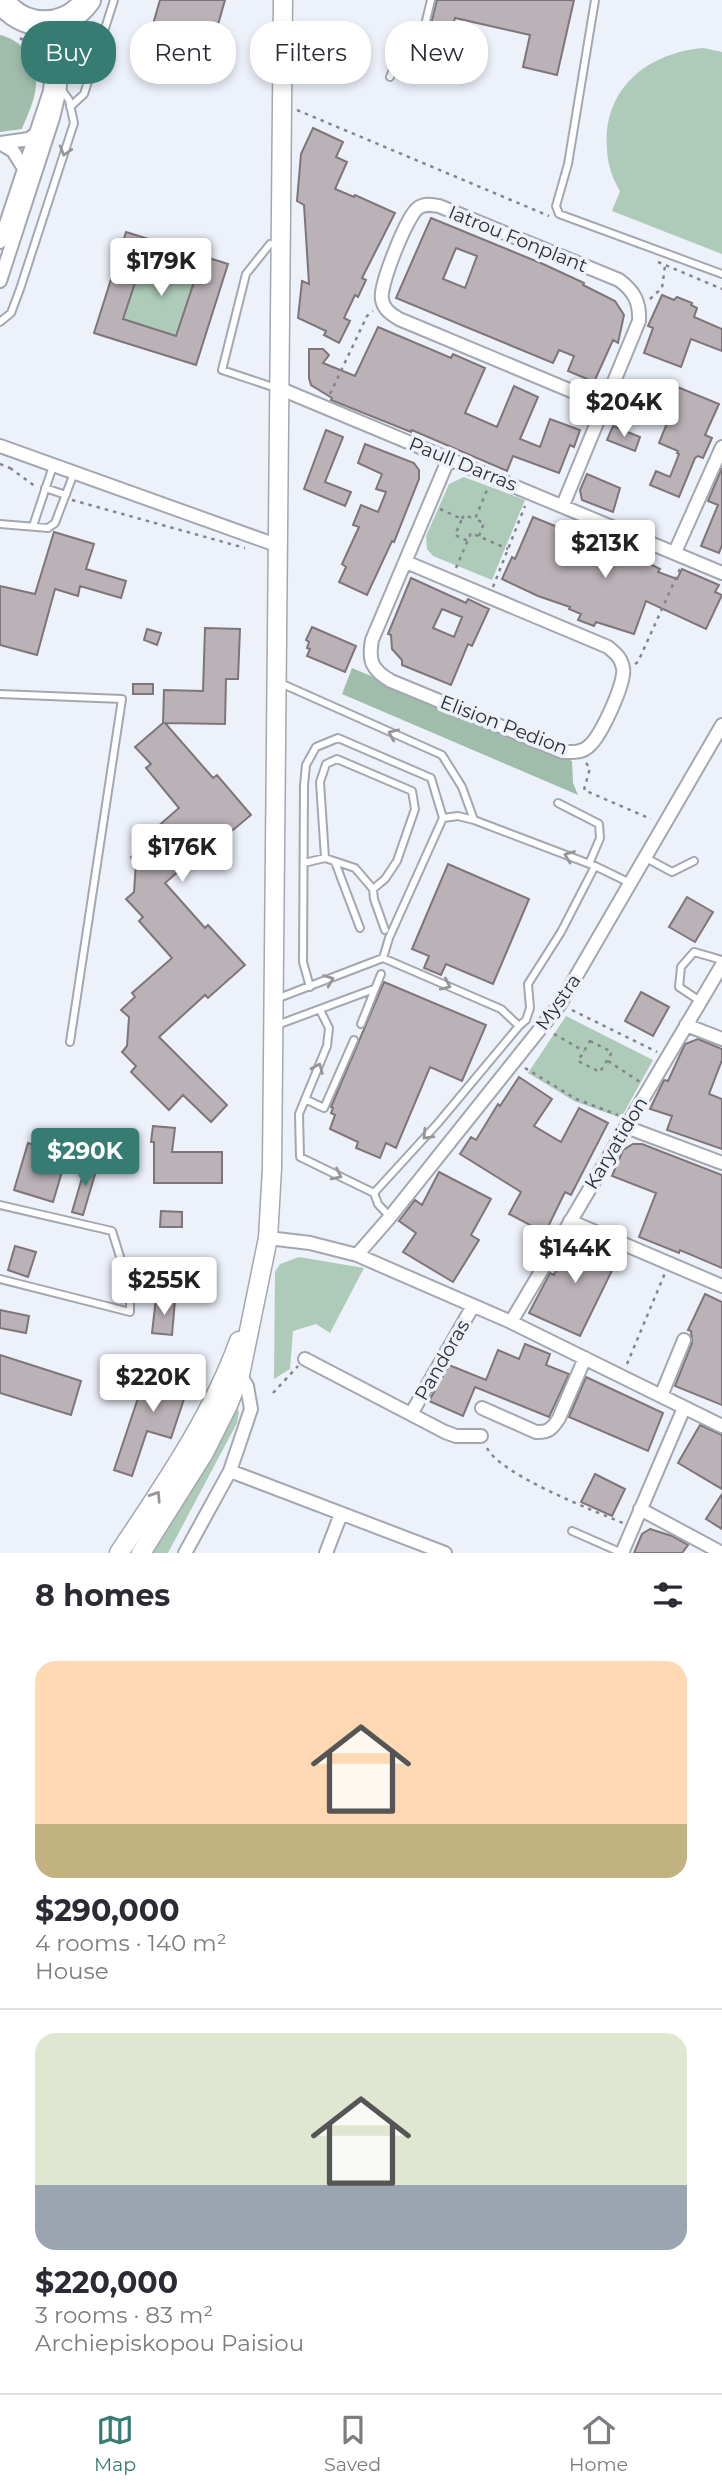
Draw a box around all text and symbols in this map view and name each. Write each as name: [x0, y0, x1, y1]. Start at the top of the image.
chip: Buy: [21, 21, 116, 84]
chip: Rent: [130, 21, 236, 84]
chip: Filters: [250, 21, 371, 84]
chip: New: [385, 21, 488, 84]
one-way arrow: [59, 144, 74, 156]
street label: Iatrou Fonplant: [445, 201, 591, 277]
pin: $179K: [112, 238, 210, 298]
text: $179K: [126, 247, 196, 275]
pin: $204K: [575, 380, 673, 439]
text: $204K: [586, 388, 662, 416]
street label: Paull Darras: [406, 432, 520, 496]
pin: $213K: [556, 520, 654, 580]
text: $213K: [571, 529, 639, 557]
street label: Elision Pedion: [437, 690, 571, 760]
one-way arrow: [388, 728, 400, 742]
pin: $176K: [133, 824, 231, 884]
text: $176K: [148, 833, 216, 861]
one-way arrow: [563, 851, 575, 865]
street label: Mystra: [530, 969, 586, 1035]
one-way arrow: [322, 974, 334, 988]
one-way arrow: [439, 977, 451, 991]
one-way arrow: [310, 1063, 324, 1076]
street label: Karyatidon: [579, 1093, 653, 1193]
one-way arrow: [422, 1127, 435, 1140]
pin: $290K: [36, 1128, 134, 1188]
text: $290K: [47, 1137, 123, 1165]
one-way arrow: [330, 1167, 342, 1181]
pin: $144K: [526, 1226, 624, 1285]
text: $144K: [539, 1234, 611, 1262]
pin: $255K: [115, 1258, 213, 1317]
text: $255K: [128, 1266, 200, 1294]
street label: Pandoras: [410, 1315, 474, 1405]
pin: $220K: [104, 1354, 202, 1414]
text: $220K: [116, 1363, 190, 1391]
one-way arrow: [148, 1491, 160, 1504]
icon: filters: [649, 1576, 687, 1614]
text: 8 homes: [35, 1577, 170, 1614]
icon: home: [298, 1706, 424, 1832]
text: $290,000: [35, 1892, 180, 1929]
text: 4 rooms · 140 m²: [35, 1929, 227, 1957]
text: House: [35, 1957, 109, 1985]
icon: home: [298, 2078, 424, 2204]
text: $220,000: [35, 2264, 178, 2301]
text: 3 rooms · 83 m²: [35, 2301, 213, 2329]
text: Archiepiskopou Paisiou: [35, 2329, 304, 2357]
tab: Map: [94, 2411, 136, 2476]
tab: Saved: [324, 2411, 381, 2476]
tab: Home: [569, 2411, 628, 2476]

